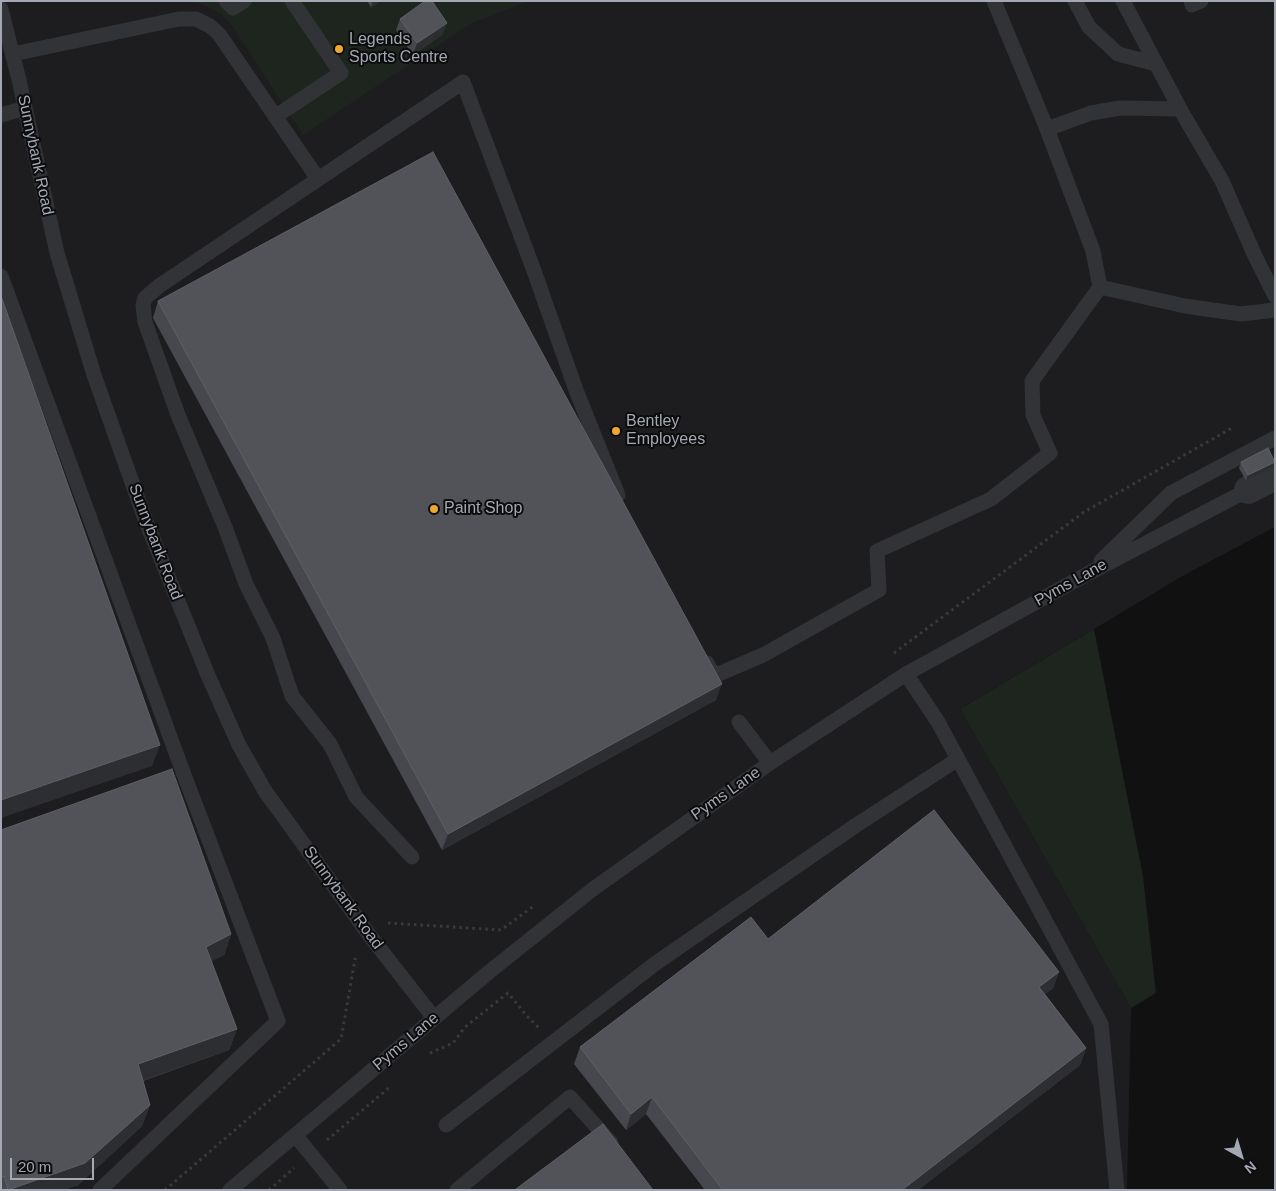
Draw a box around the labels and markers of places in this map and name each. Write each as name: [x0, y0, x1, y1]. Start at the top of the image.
place label: Legends Sports Centre: [349, 30, 448, 68]
marker: Legends Sports Centre: [333, 43, 345, 55]
place label: Bentley Employees: [626, 412, 705, 450]
marker: Bentley Employees: [610, 425, 622, 437]
place label: Paint Shop: [444, 499, 522, 519]
marker: Paint Shop: [428, 503, 440, 515]

